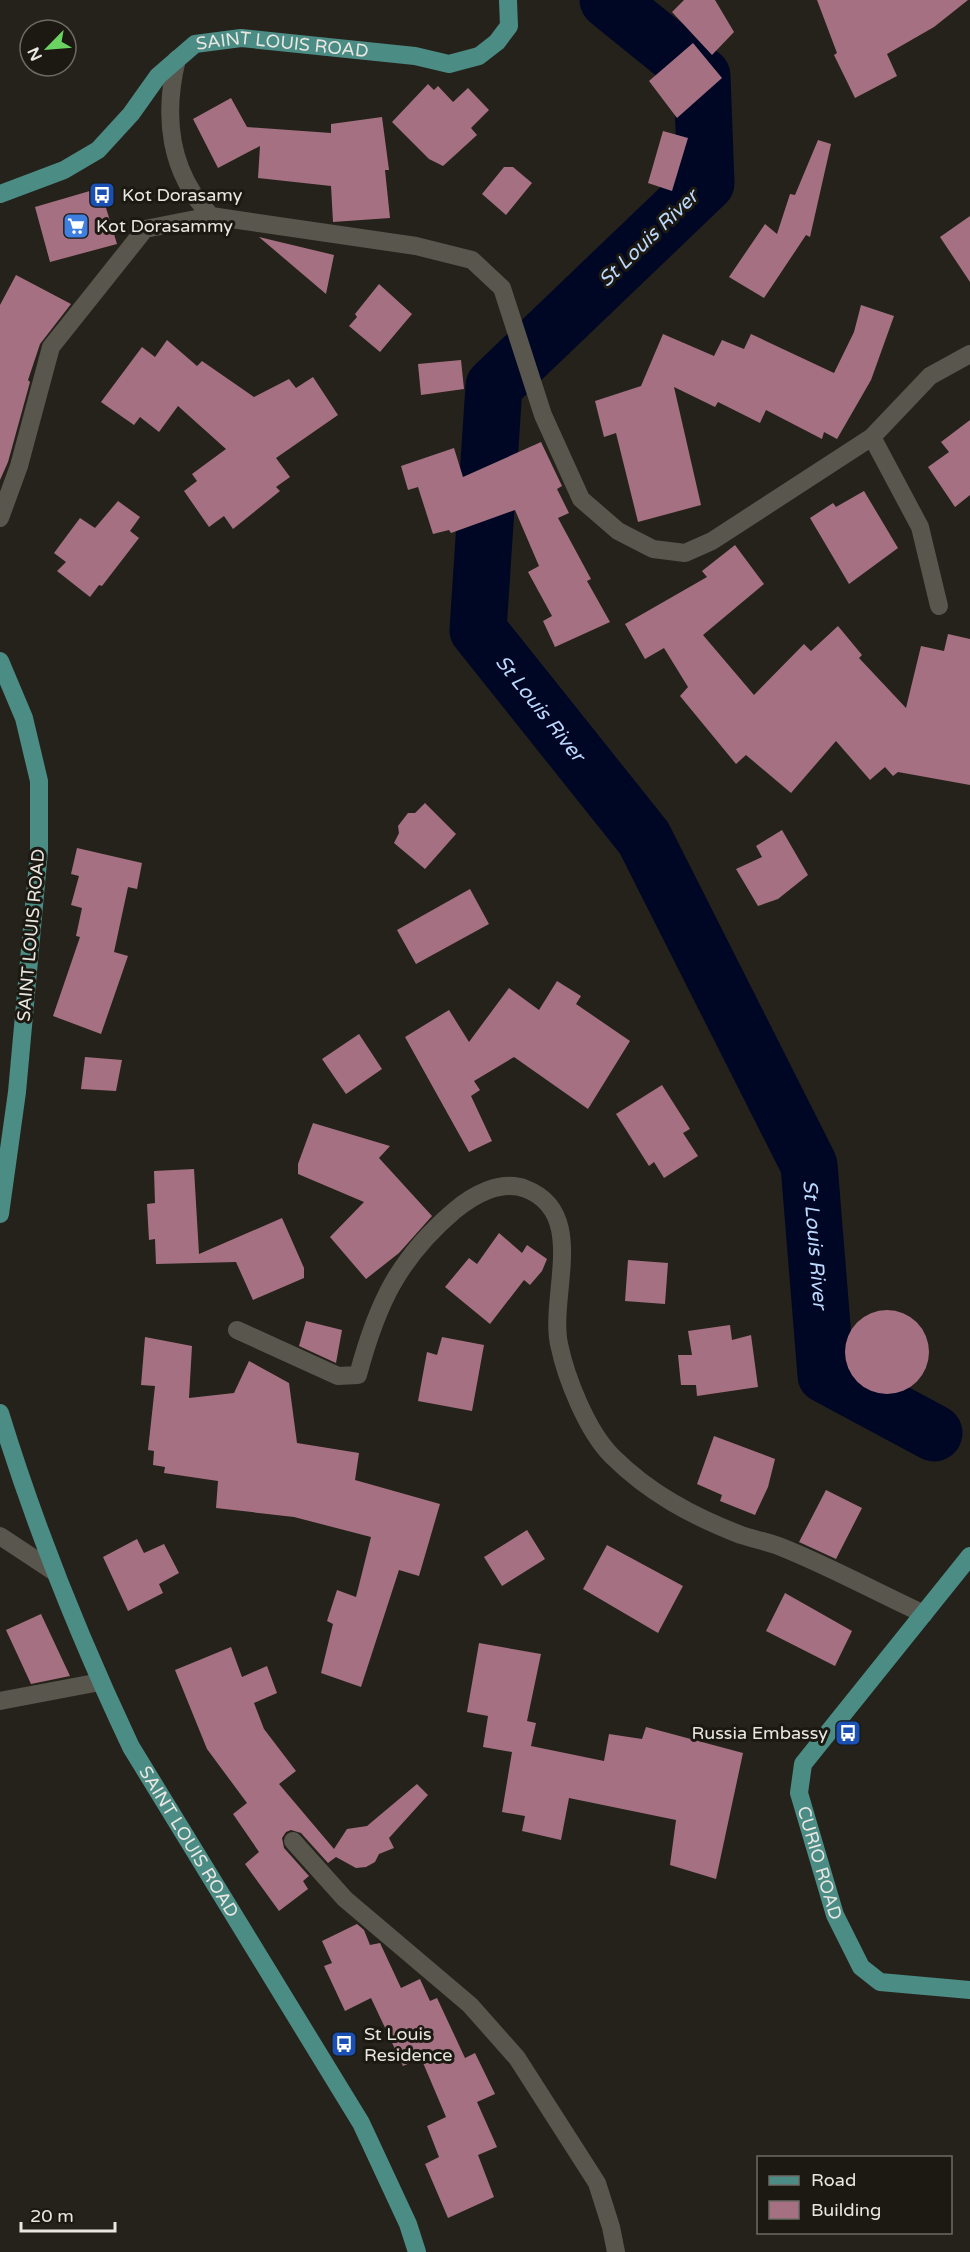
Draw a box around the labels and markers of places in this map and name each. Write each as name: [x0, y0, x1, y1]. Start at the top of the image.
bus stop icon: Kot Dorasamy: [87, 180, 117, 210]
place label: Kot Dorasamy: [122, 184, 243, 206]
supermarket icon: Kot Dorasammy: [61, 211, 91, 241]
place label: Kot Dorasammy: [96, 215, 233, 237]
bus stop icon: Russia Embassy: [833, 1718, 863, 1748]
place label: Russia Embassy: [691, 1722, 828, 1744]
place label: St Louis Residence: [364, 2023, 452, 2066]
bus stop icon: St Louis Residence: [329, 2029, 359, 2059]

